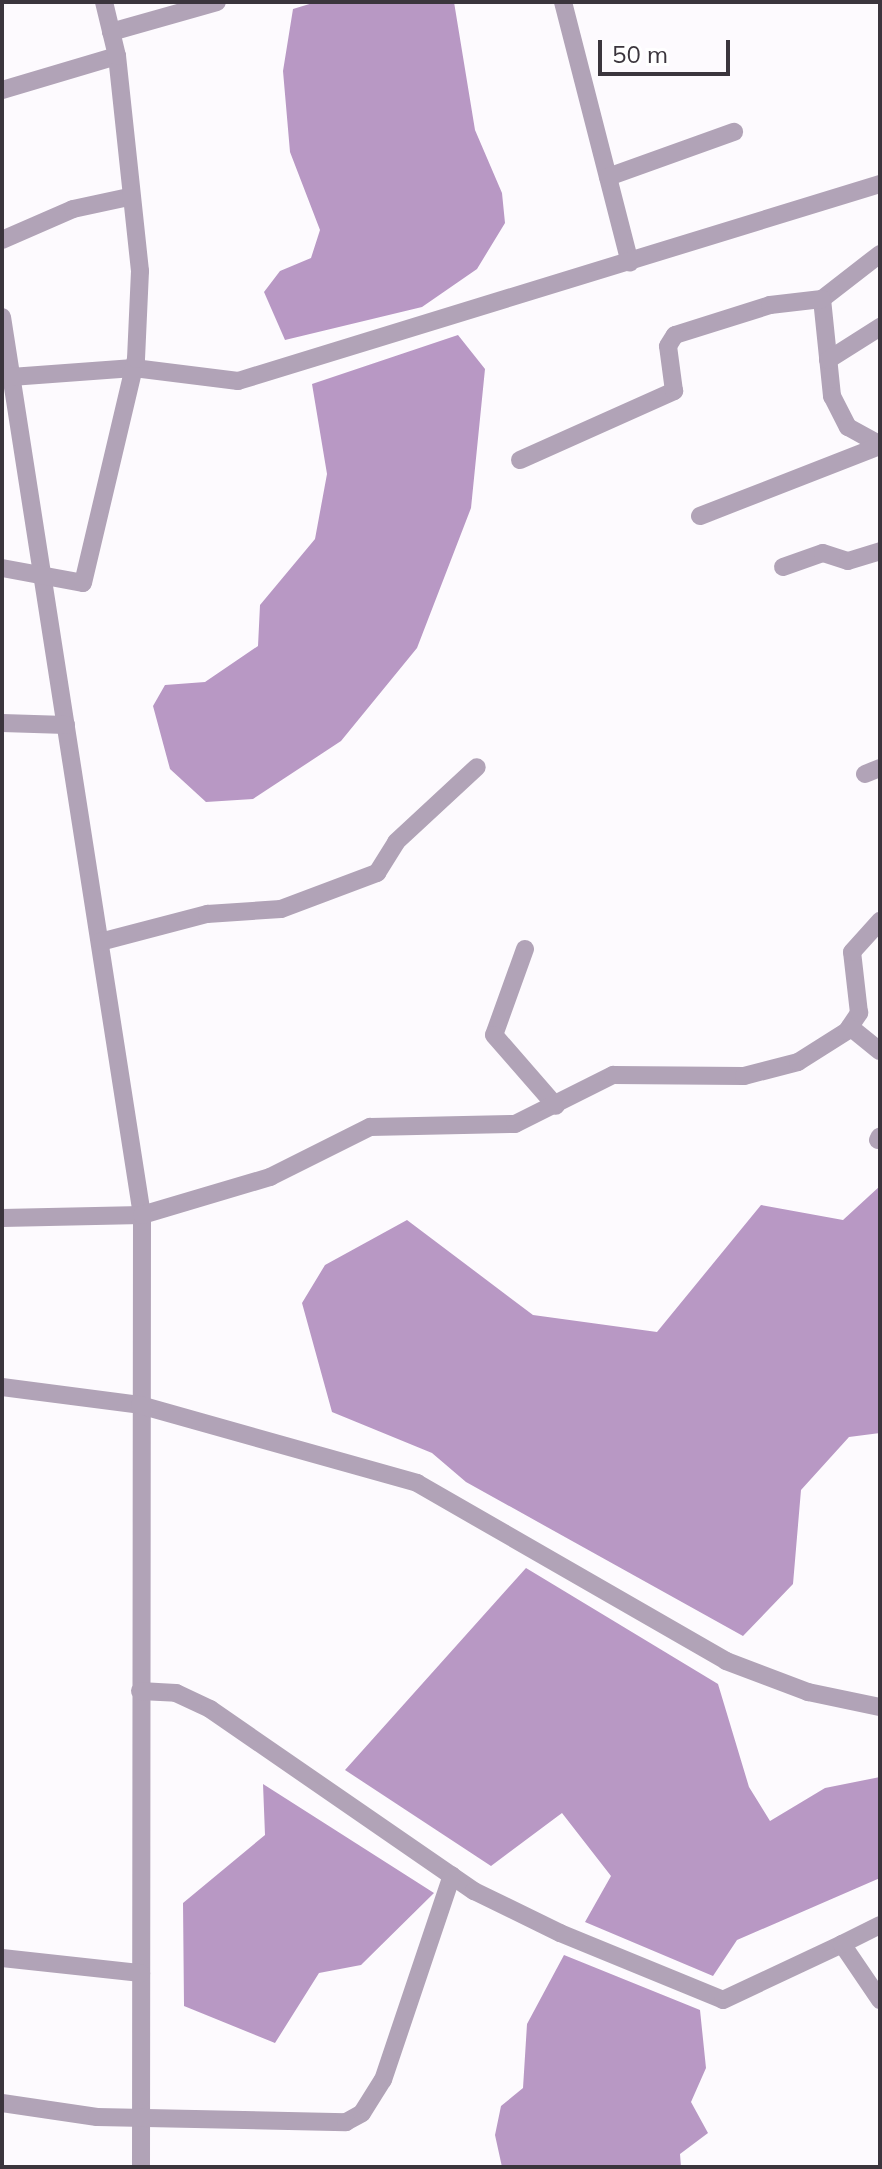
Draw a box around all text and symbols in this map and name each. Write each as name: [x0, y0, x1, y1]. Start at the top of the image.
scale bar: [602, 24, 734, 74]
text: 50 m: [612, 39, 668, 69]

